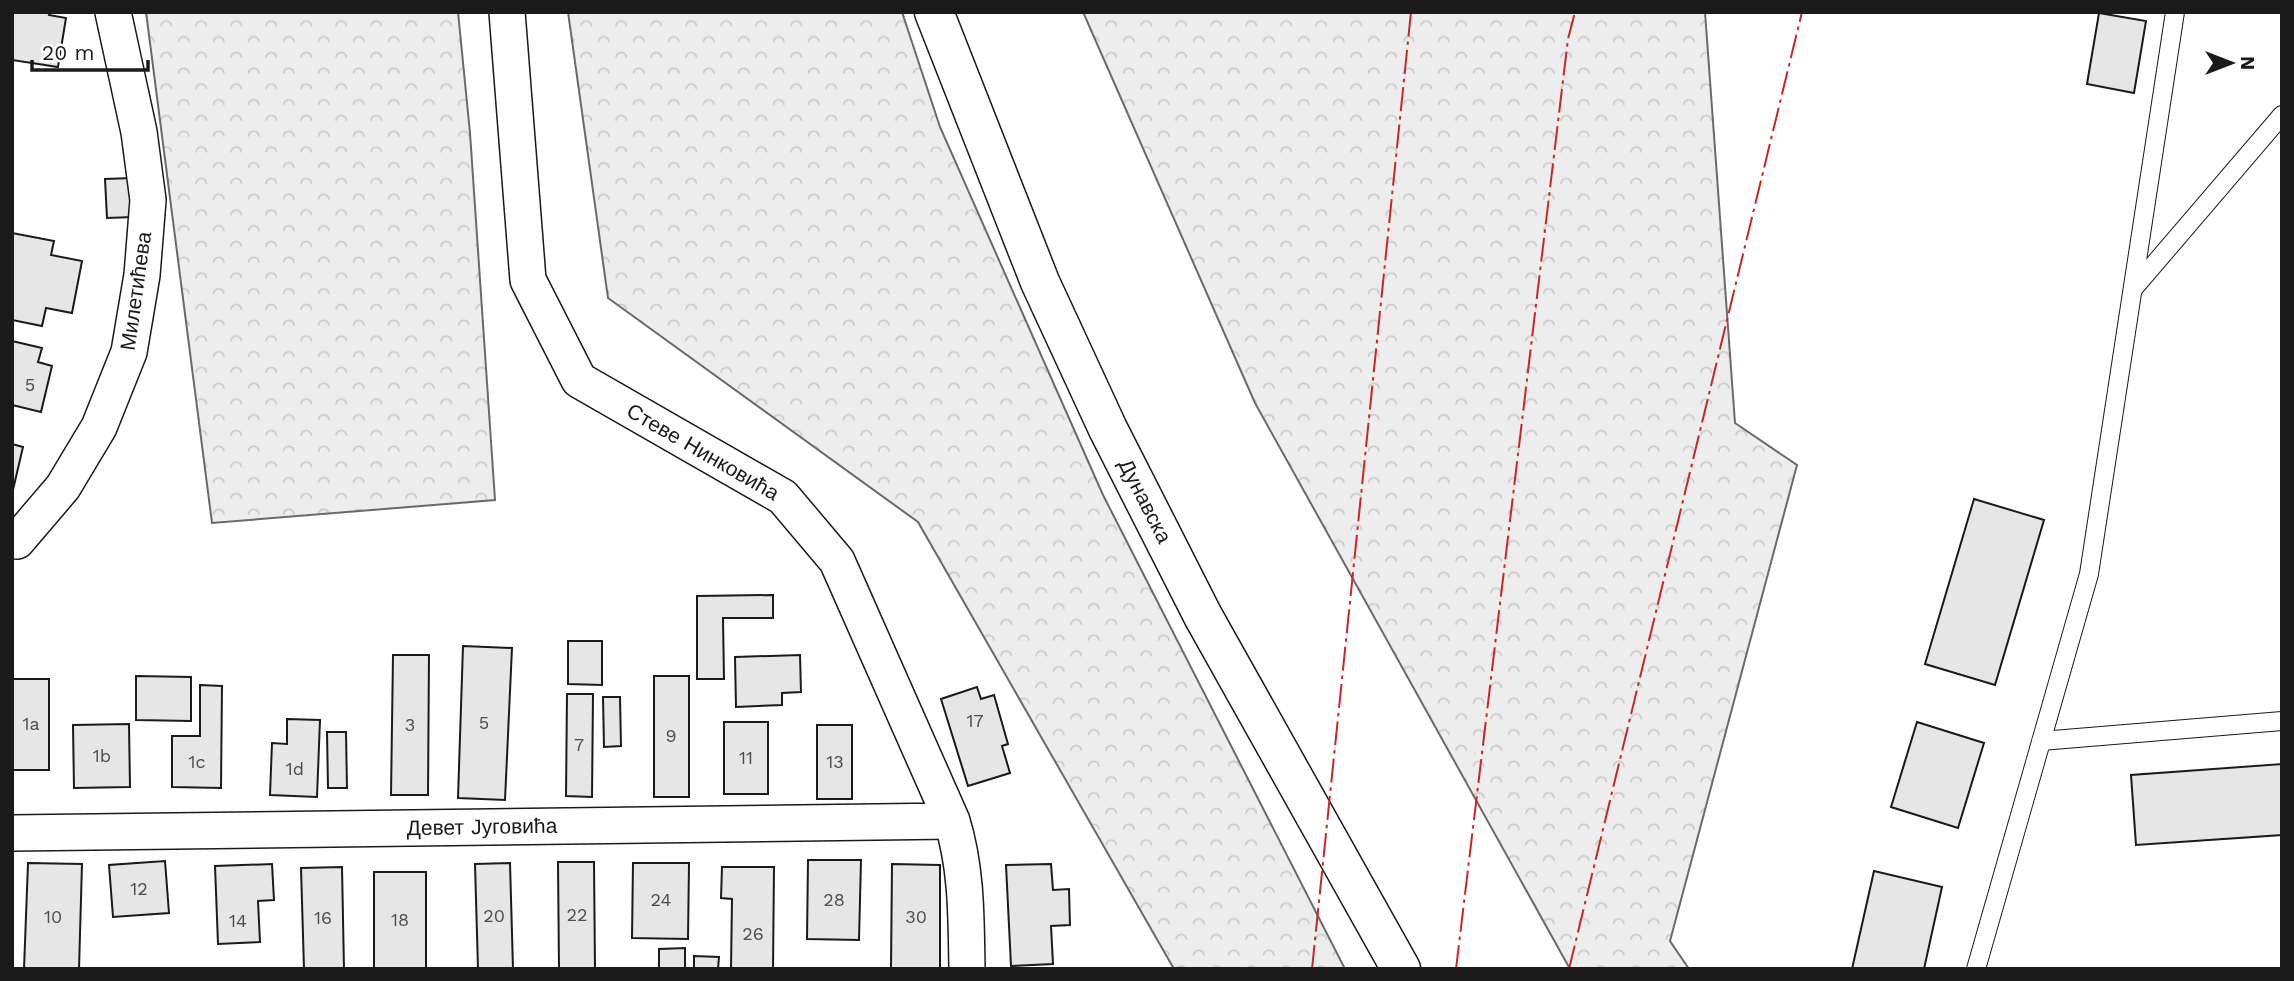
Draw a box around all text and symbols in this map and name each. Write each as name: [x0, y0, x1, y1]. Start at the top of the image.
scale bar: [32, 28, 147, 72]
north arrow: [2196, 28, 2266, 98]
text: 20 m: [42, 40, 94, 65]
text: N: [2236, 56, 2259, 70]
street label: Милетићева: [115, 230, 156, 352]
house number: 5: [25, 374, 35, 395]
street label: Стеве Нинковића: [623, 398, 784, 506]
street label: Дунавска: [1114, 454, 1177, 547]
house number: 17: [966, 710, 984, 731]
house number: 5: [479, 712, 489, 733]
house number: 1a: [22, 713, 40, 734]
house number: 3: [405, 714, 415, 735]
house number: 9: [665, 725, 677, 746]
house number: 7: [574, 734, 584, 755]
house number: 1b: [93, 745, 111, 766]
house number: 11: [739, 747, 753, 768]
house number: 1c: [188, 751, 206, 772]
house number: 13: [826, 751, 844, 772]
house number: 1d: [286, 758, 304, 779]
street label: Девет Југовића: [406, 813, 558, 840]
house number: 12: [130, 878, 148, 899]
house number: 24: [651, 889, 671, 910]
house number: 28: [823, 889, 845, 910]
house number: 22: [567, 904, 588, 925]
house number: 20: [483, 905, 505, 926]
house number: 10: [44, 906, 62, 927]
house number: 30: [905, 906, 927, 927]
house number: 16: [314, 907, 332, 928]
house number: 18: [391, 909, 409, 930]
house number: 14: [229, 910, 247, 931]
house number: 26: [742, 923, 764, 944]

